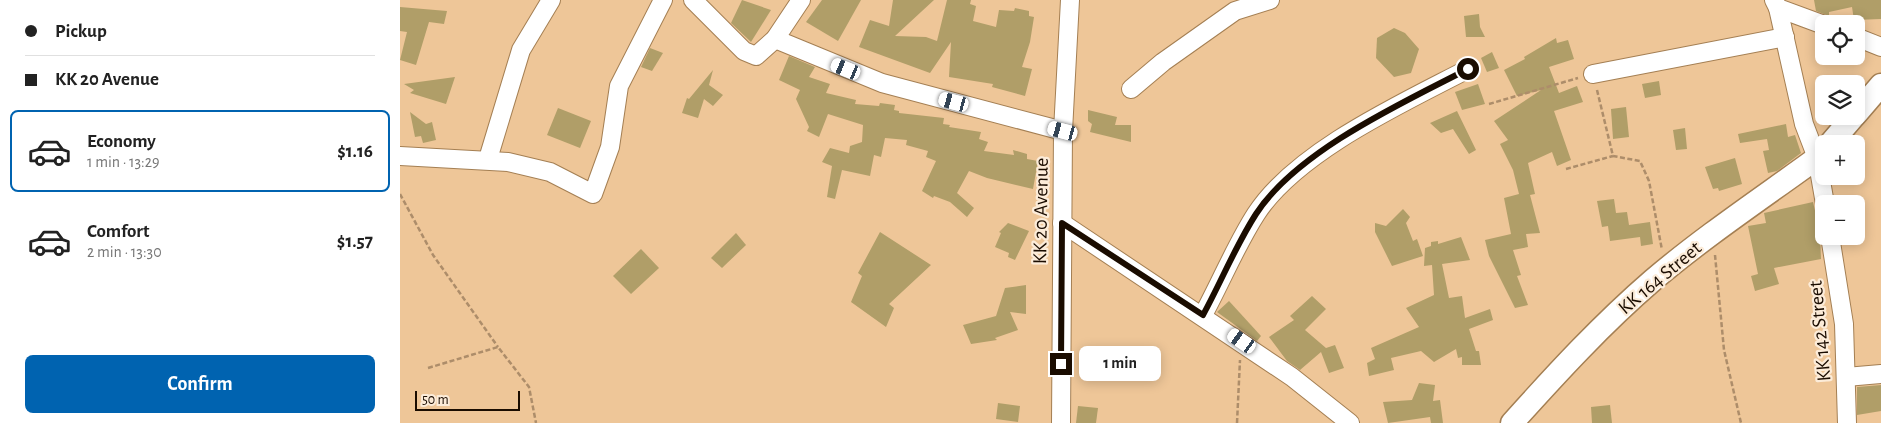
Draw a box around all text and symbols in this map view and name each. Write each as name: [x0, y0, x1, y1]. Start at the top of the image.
map controls: [1815, 15, 1865, 245]
button: locate: [1815, 15, 1865, 65]
text: Pickup: [55, 22, 107, 41]
car: [829, 56, 862, 82]
route start: [1457, 58, 1479, 80]
text: KK 20 Avenue: [55, 70, 159, 89]
button: layers: [1815, 75, 1865, 125]
car: [937, 91, 970, 113]
car: [1046, 120, 1079, 142]
icon: car: [27, 129, 72, 174]
text: Economy: [87, 132, 156, 151]
button: +: [1815, 135, 1865, 185]
text: $1.16: [337, 142, 373, 161]
text: 1 min · 13:29: [87, 154, 160, 170]
street label: KK 20 Avenue: [1030, 158, 1052, 264]
button: −: [1815, 195, 1865, 245]
icon: car: [27, 219, 72, 264]
text: Comfort: [87, 222, 149, 241]
text: $1.57: [337, 232, 373, 251]
street label: KK 164 Street: [1615, 237, 1706, 318]
text: 2 min · 13:30: [87, 244, 162, 260]
street label: KK 142 Street: [1806, 279, 1834, 382]
car: [1225, 326, 1258, 356]
callout: 1 min: [1078, 346, 1161, 382]
route end: [1050, 353, 1072, 375]
button: Confirm: [25, 355, 375, 413]
text: 1 min: [1103, 355, 1137, 371]
scale bar: [415, 388, 520, 411]
text: 50 m: [422, 393, 449, 407]

